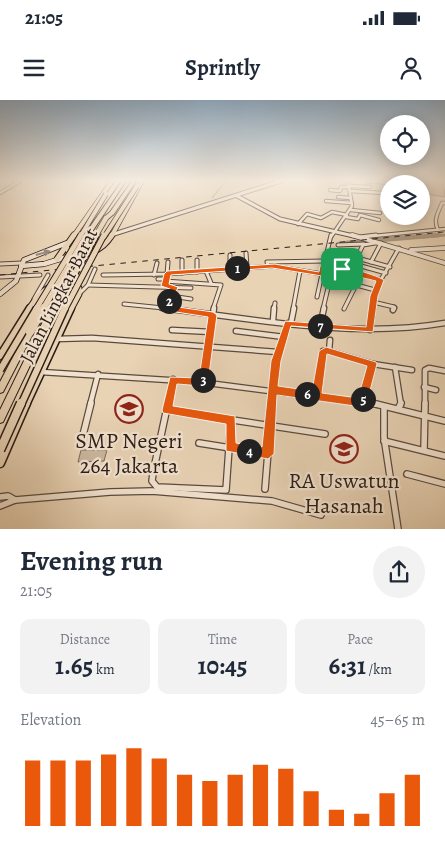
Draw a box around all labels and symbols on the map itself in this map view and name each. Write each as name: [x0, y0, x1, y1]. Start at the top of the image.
street label: Jalan Lingkar Barat: [14, 223, 104, 367]
one-way arrow: [35, 248, 50, 256]
pin: [321, 248, 363, 290]
pin: 1: [224, 256, 250, 280]
pin: 2: [156, 288, 182, 314]
pin: 7: [308, 314, 332, 338]
pin: 3: [190, 368, 216, 392]
pin: 6: [294, 382, 320, 406]
pin: 5: [350, 386, 376, 412]
school or university icon: SMP Negeri 264 Jakarta: [114, 394, 144, 424]
place label: SMP Negeri 264 Jakarta: [75, 426, 183, 481]
school or university icon: RA Uswatun Hasanah: [329, 434, 359, 464]
pin: 4: [236, 438, 262, 464]
place label: RA Uswatun Hasanah: [288, 466, 400, 521]

